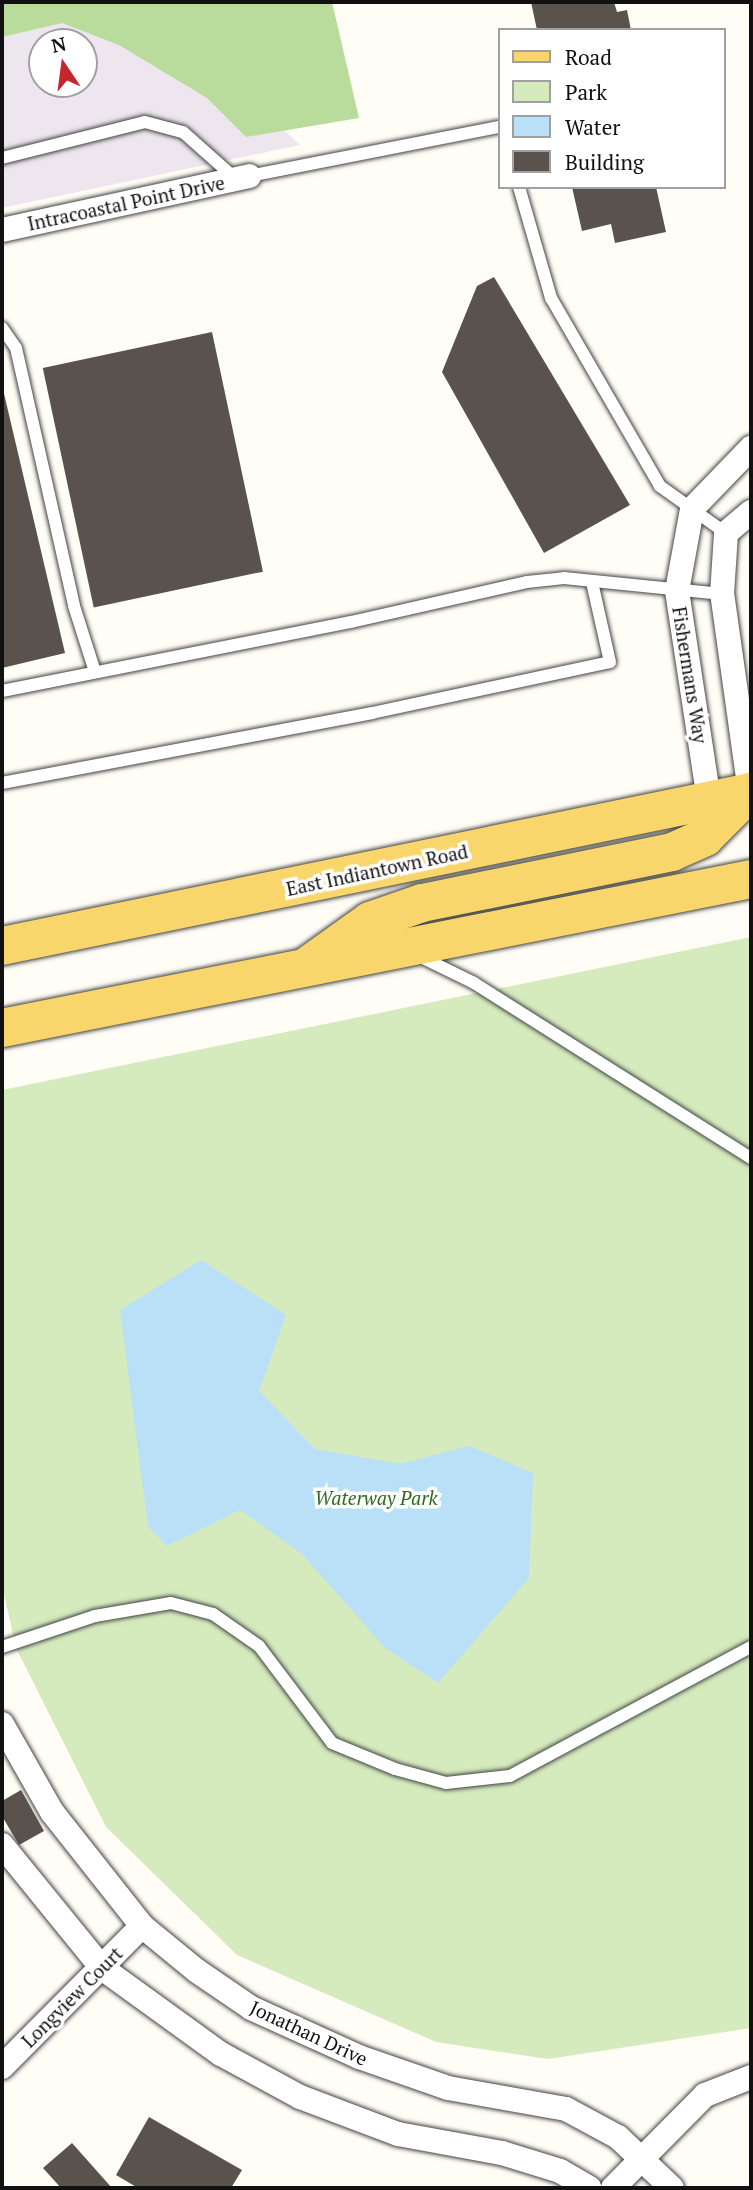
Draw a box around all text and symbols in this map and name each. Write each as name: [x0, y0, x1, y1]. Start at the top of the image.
north arrow: [28, 28, 98, 98]
legend: [498, 28, 725, 189]
text: N: [49, 30, 68, 58]
text: Road: [565, 43, 612, 71]
text: Park: [565, 78, 607, 106]
text: Water: [565, 113, 620, 141]
text: Building: [565, 148, 644, 176]
street label: Intracoastal Point Drive: [25, 171, 227, 235]
street label: Fishermans Way: [668, 605, 712, 745]
street label: East Indiantown Road: [284, 840, 470, 900]
park label: Waterway Park: [314, 1487, 438, 1509]
street label: Longview Court: [17, 1942, 127, 2052]
street label: Jonathan Drive: [247, 1996, 371, 2070]

